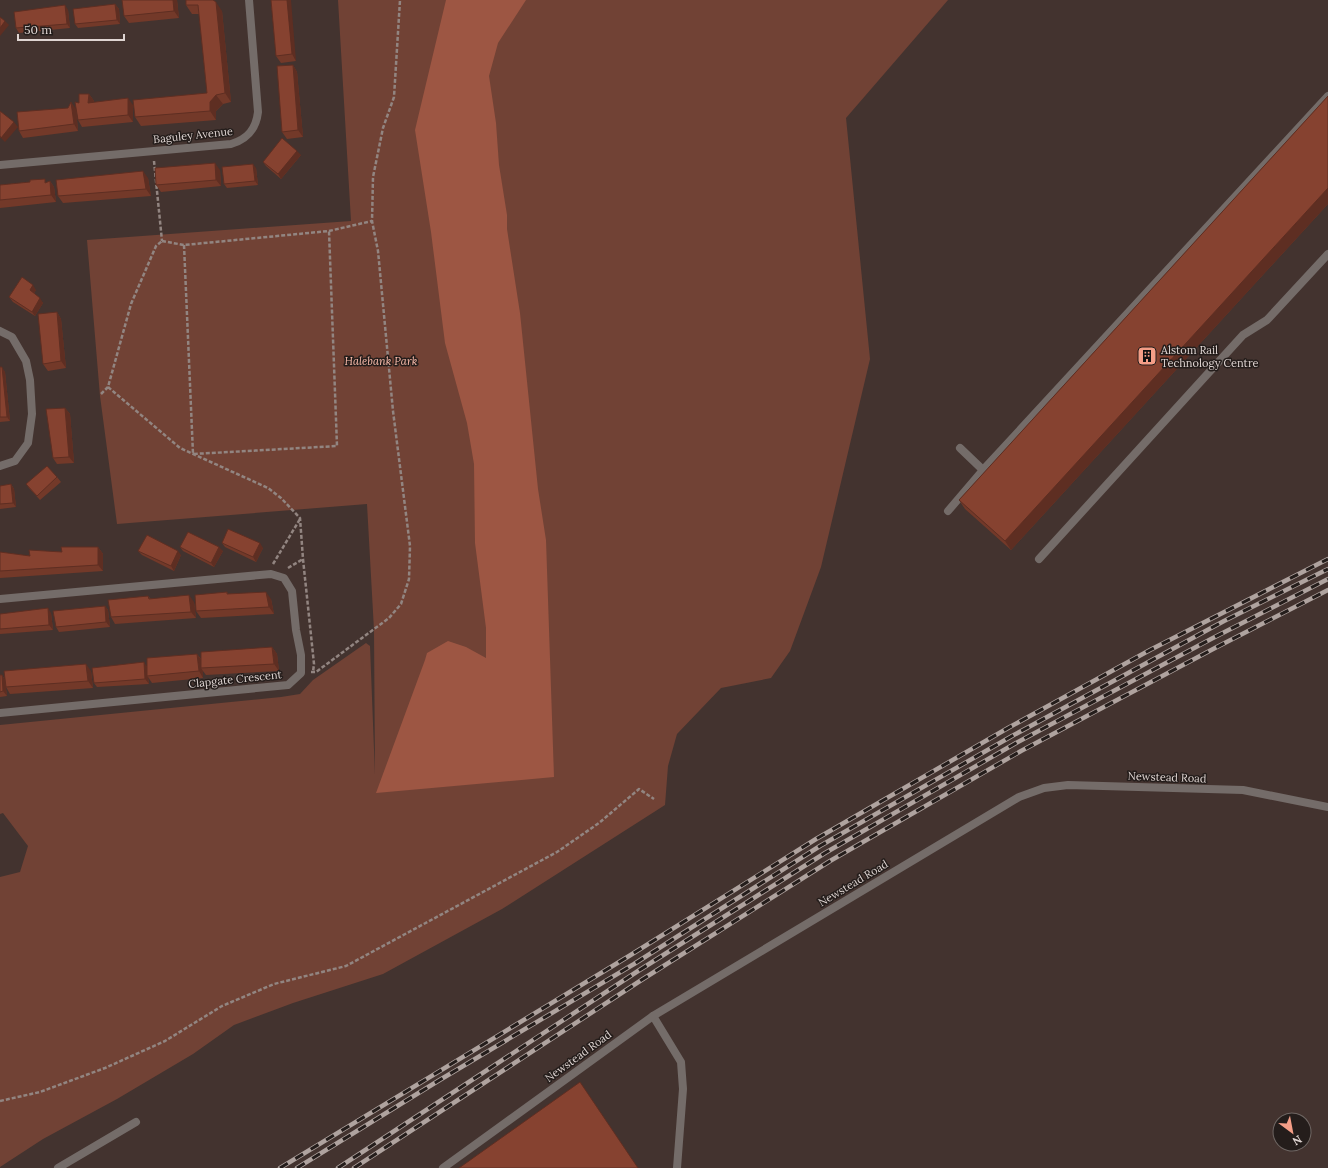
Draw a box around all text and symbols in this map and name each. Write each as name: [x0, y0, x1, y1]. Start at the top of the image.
scale bar: [18, 16, 124, 42]
text: 50 m: [24, 22, 52, 37]
street label: Baguley Avenue: [152, 124, 234, 146]
place label: Alstom Rail Technology Centre: [1160, 343, 1259, 370]
building icon: Alstom Rail Technology Centre: [1136, 345, 1158, 367]
park label: Halebank Park: [345, 354, 418, 368]
street label: Clapgate Crescent: [188, 667, 283, 691]
street label: Newstead Road: [1127, 769, 1207, 785]
street label: Newstead Road: [816, 856, 891, 909]
street label: Newstead Road: [542, 1027, 614, 1085]
north arrow: [1272, 1112, 1312, 1152]
text: N: [1290, 1132, 1305, 1149]

